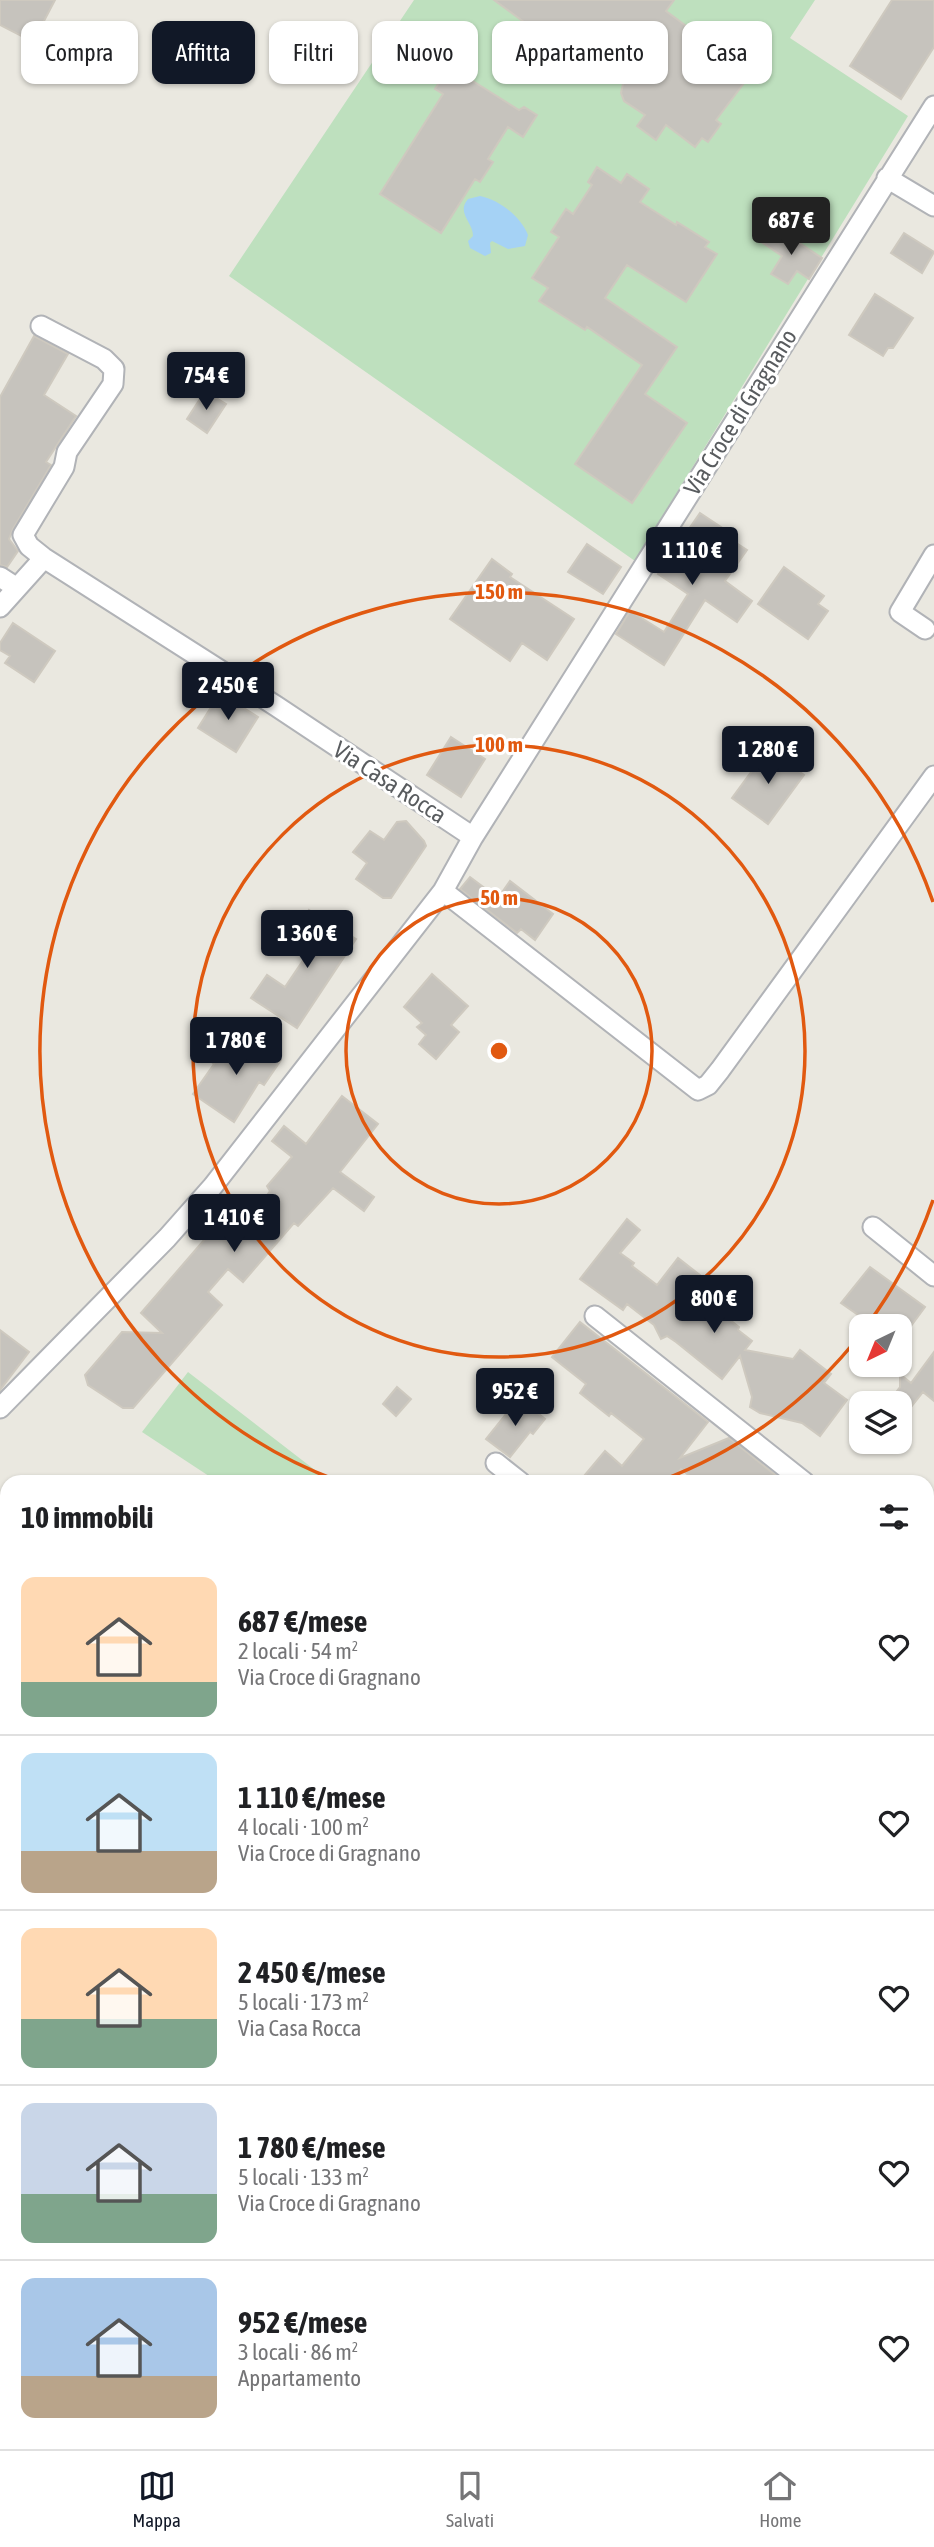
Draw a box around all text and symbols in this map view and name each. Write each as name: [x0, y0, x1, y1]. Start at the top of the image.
chip: Compra: [21, 21, 138, 84]
chip: Affitta: [152, 21, 255, 84]
chip: Filtri: [269, 21, 358, 84]
chip: Nuovo: [372, 21, 478, 84]
chip: Appartamento: [492, 21, 668, 84]
chip: Casa: [682, 21, 772, 84]
pin: 687 €: [742, 198, 840, 257]
text: 687 €: [768, 207, 814, 233]
street label: Via Croce di Gragnano: [678, 324, 802, 500]
pin: 754 €: [157, 352, 255, 412]
text: 754 €: [183, 362, 229, 388]
pin: 1 110 €: [627, 528, 757, 587]
text: 1 110 €: [662, 537, 722, 563]
text: 150 m: [475, 579, 523, 603]
pin: 2 450 €: [163, 662, 293, 722]
text: 2 450 €: [198, 672, 258, 698]
pin: 1 280 €: [703, 726, 833, 786]
text: 100 m: [475, 732, 523, 756]
street label: Via Casa Rocca: [329, 736, 451, 828]
text: 1 280 €: [738, 736, 798, 762]
text: 50 m: [480, 885, 518, 909]
pin: 1 360 €: [242, 911, 372, 970]
text: 1 360 €: [277, 920, 337, 946]
pin: 1 780 €: [171, 1018, 301, 1077]
text: 1 780 €: [206, 1027, 266, 1053]
centre of rings: [487, 1039, 511, 1063]
pin: 1 410 €: [169, 1194, 299, 1254]
text: 1 410 €: [204, 1204, 264, 1230]
pin: 800 €: [665, 1276, 763, 1335]
text: 800 €: [691, 1285, 737, 1311]
north arrow: [849, 1314, 912, 1377]
map controls: [849, 1314, 912, 1454]
pin: 952 €: [466, 1368, 564, 1428]
text: 952 €: [492, 1378, 538, 1404]
button: layers: [849, 1391, 912, 1454]
icon: filters: [875, 1498, 913, 1536]
text: 10 immobili: [21, 1500, 153, 1534]
text: 687 €/mese: [238, 1604, 367, 1638]
icon: home: [77, 1605, 161, 1689]
icon: heart: [875, 1628, 913, 1666]
text: 2 locali · 54 m²: [238, 1638, 358, 1664]
text: Via Croce di Gragnano: [238, 1664, 421, 1690]
text: 1 110 €/mese: [238, 1780, 386, 1814]
icon: home: [77, 1781, 161, 1865]
icon: heart: [875, 1804, 913, 1842]
text: 4 locali · 100 m²: [238, 1814, 369, 1840]
text: Via Croce di Gragnano: [238, 1840, 421, 1866]
text: 2 450 €/mese: [238, 1955, 386, 1989]
icon: home: [77, 1956, 161, 2040]
icon: heart: [875, 1979, 913, 2017]
text: 5 locali · 173 m²: [238, 1989, 369, 2015]
text: Via Casa Rocca: [238, 2015, 361, 2041]
text: 1 780 €/mese: [238, 2130, 386, 2164]
icon: home: [77, 2131, 161, 2215]
icon: heart: [875, 2154, 913, 2192]
text: 5 locali · 133 m²: [238, 2164, 369, 2190]
text: Via Croce di Gragnano: [238, 2190, 421, 2216]
text: 952 €/mese: [238, 2305, 367, 2339]
icon: home: [77, 2306, 161, 2390]
icon: heart: [875, 2329, 913, 2367]
text: 3 locali · 86 m²: [238, 2339, 358, 2365]
text: Appartamento: [238, 2365, 361, 2391]
tab: Mappa: [133, 2467, 181, 2531]
tab: Salvati: [446, 2467, 494, 2531]
tab: Home: [759, 2467, 801, 2531]

